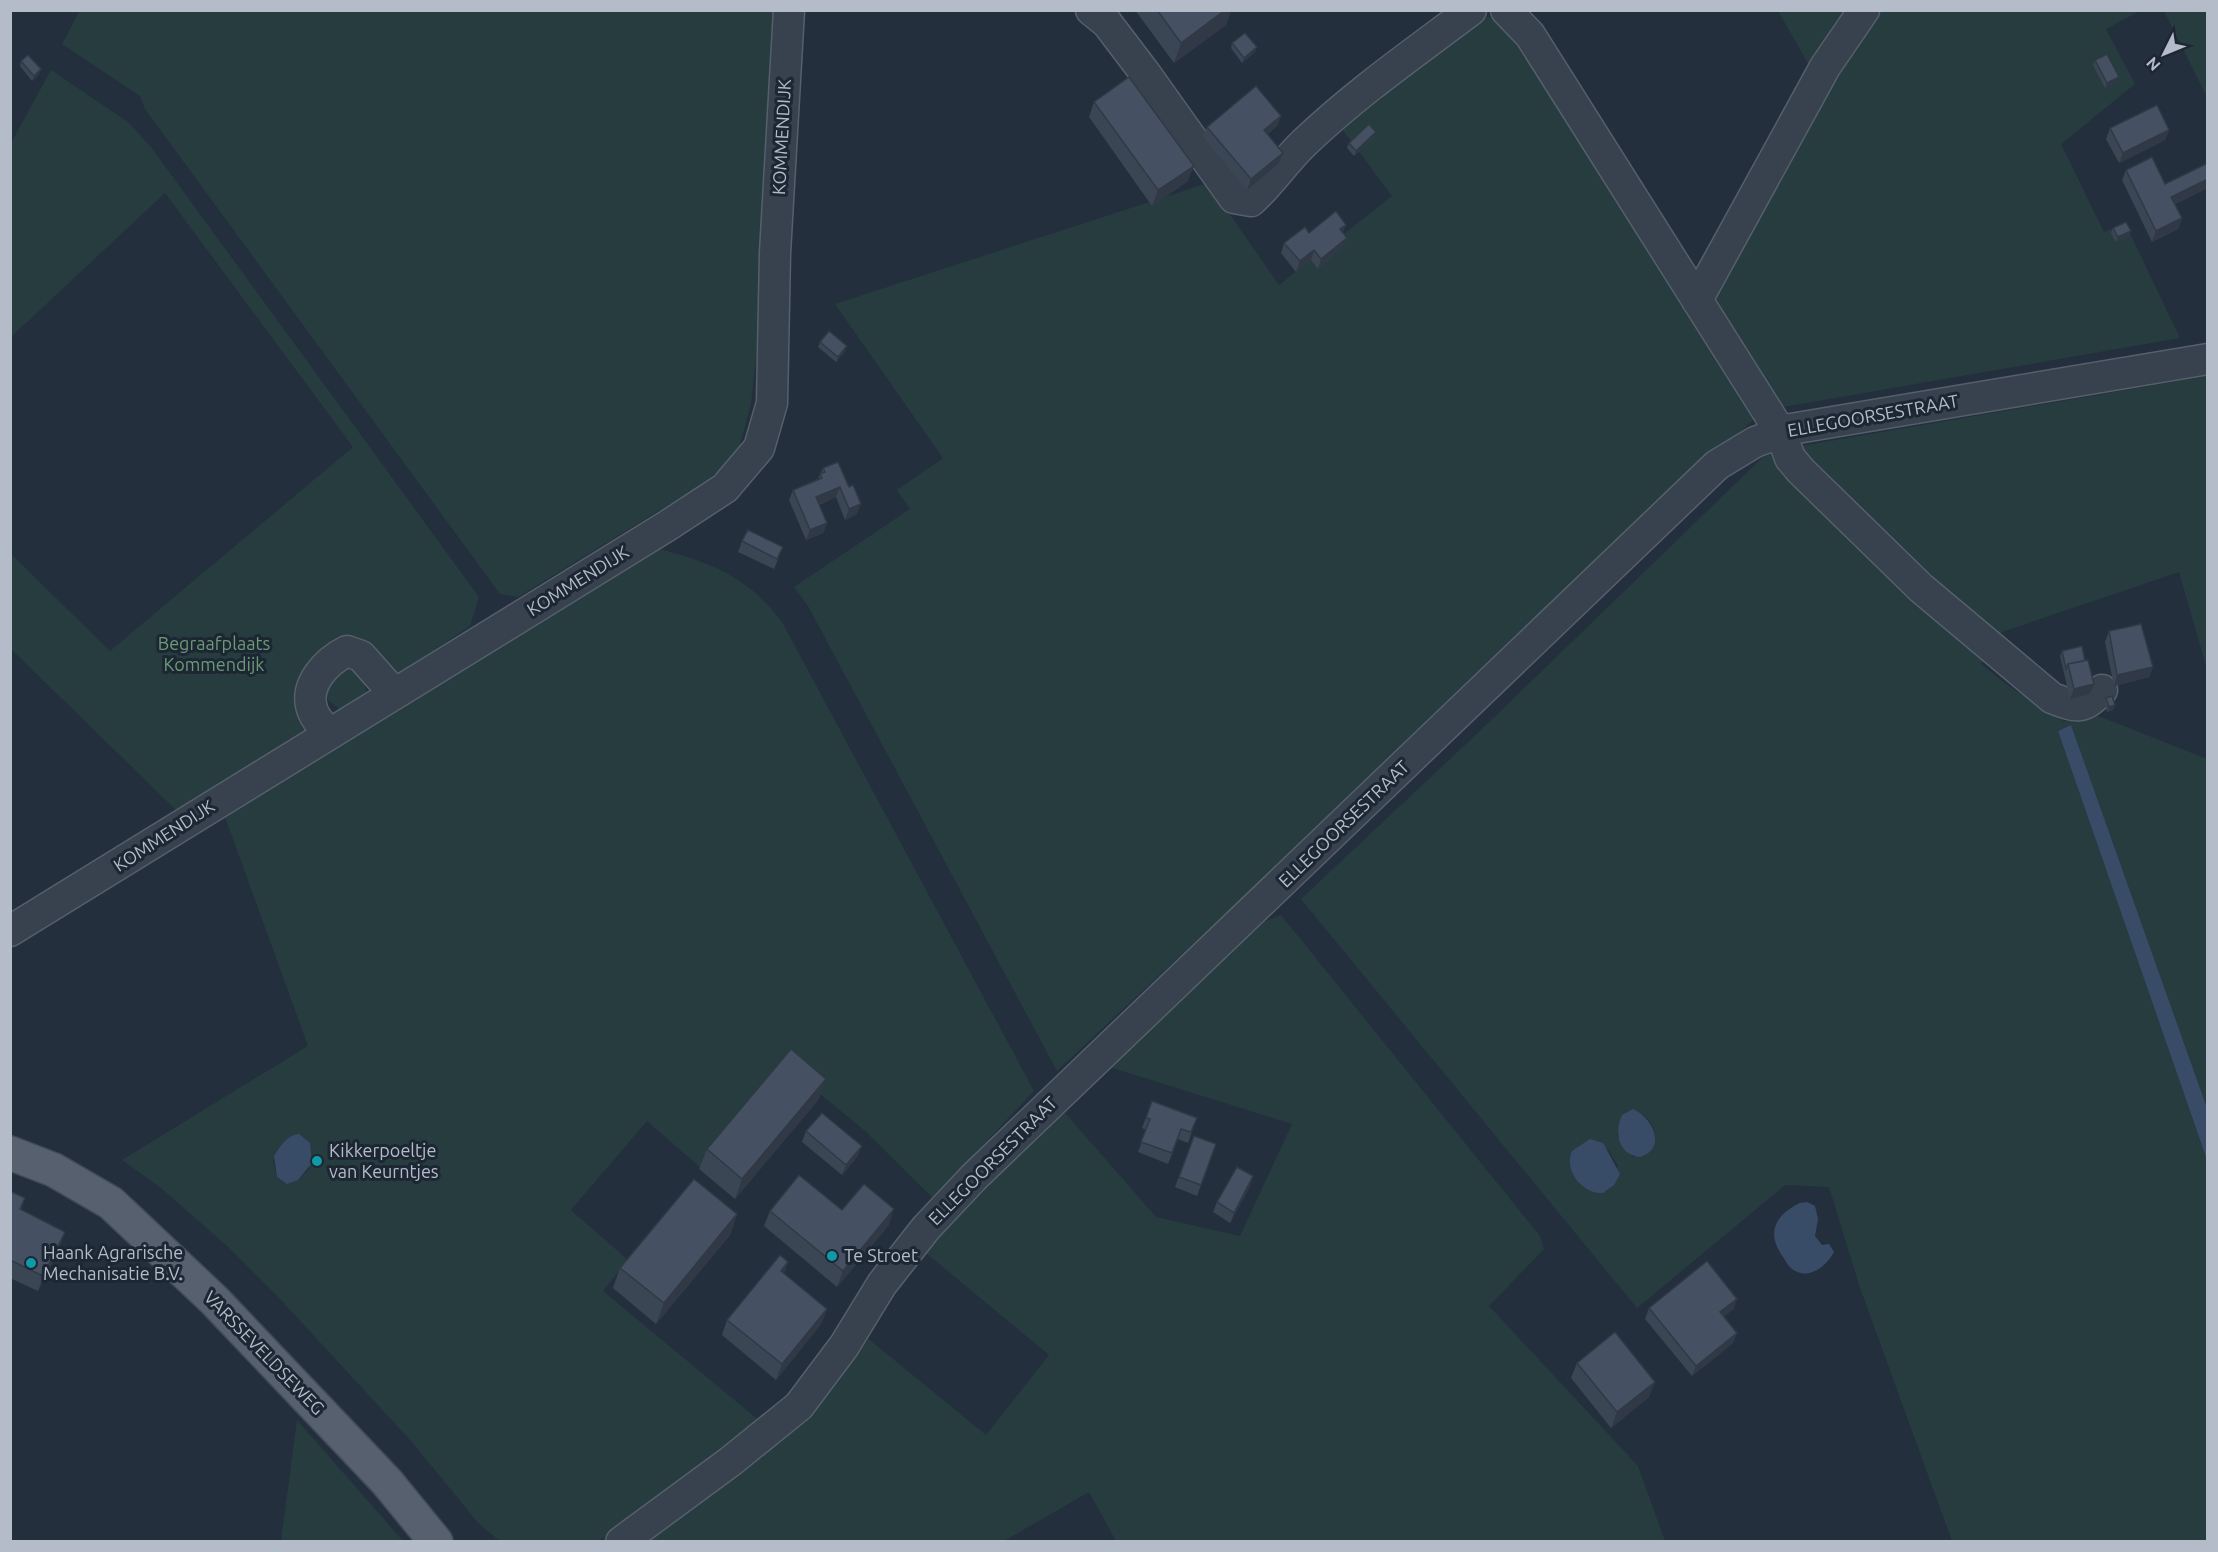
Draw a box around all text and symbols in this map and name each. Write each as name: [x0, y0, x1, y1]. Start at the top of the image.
north arrow: [2134, 24, 2194, 84]
text: N: [2142, 54, 2164, 75]
street label: KOMMENDIJK: [768, 79, 794, 195]
street label: ELLEGOORSESTRAAT: [1786, 390, 1960, 440]
street label: KOMMENDIJK: [523, 541, 632, 619]
park label: Begraafplaats Kommendijk: [158, 633, 270, 674]
street label: ELLEGOORSESTRAAT: [1274, 756, 1412, 891]
street label: KOMMENDIJK: [109, 795, 217, 875]
street label: ELLEGOORSESTRAAT: [924, 1092, 1061, 1229]
place label: Kikkerpoeltje van Keurntjes: [329, 1140, 439, 1181]
marker: Kikkerpoeltje van Keurntjes: [310, 1154, 324, 1168]
place label: Haank Agrarische Mechanisatie B.V.: [43, 1242, 183, 1283]
place label: Te Stroet: [844, 1245, 918, 1265]
marker: Te Stroet: [825, 1249, 839, 1263]
marker: Haank Agrarische Mechanisatie B.V.: [24, 1256, 38, 1270]
street label: VARSSEVELDSEWEG: [201, 1286, 329, 1418]

